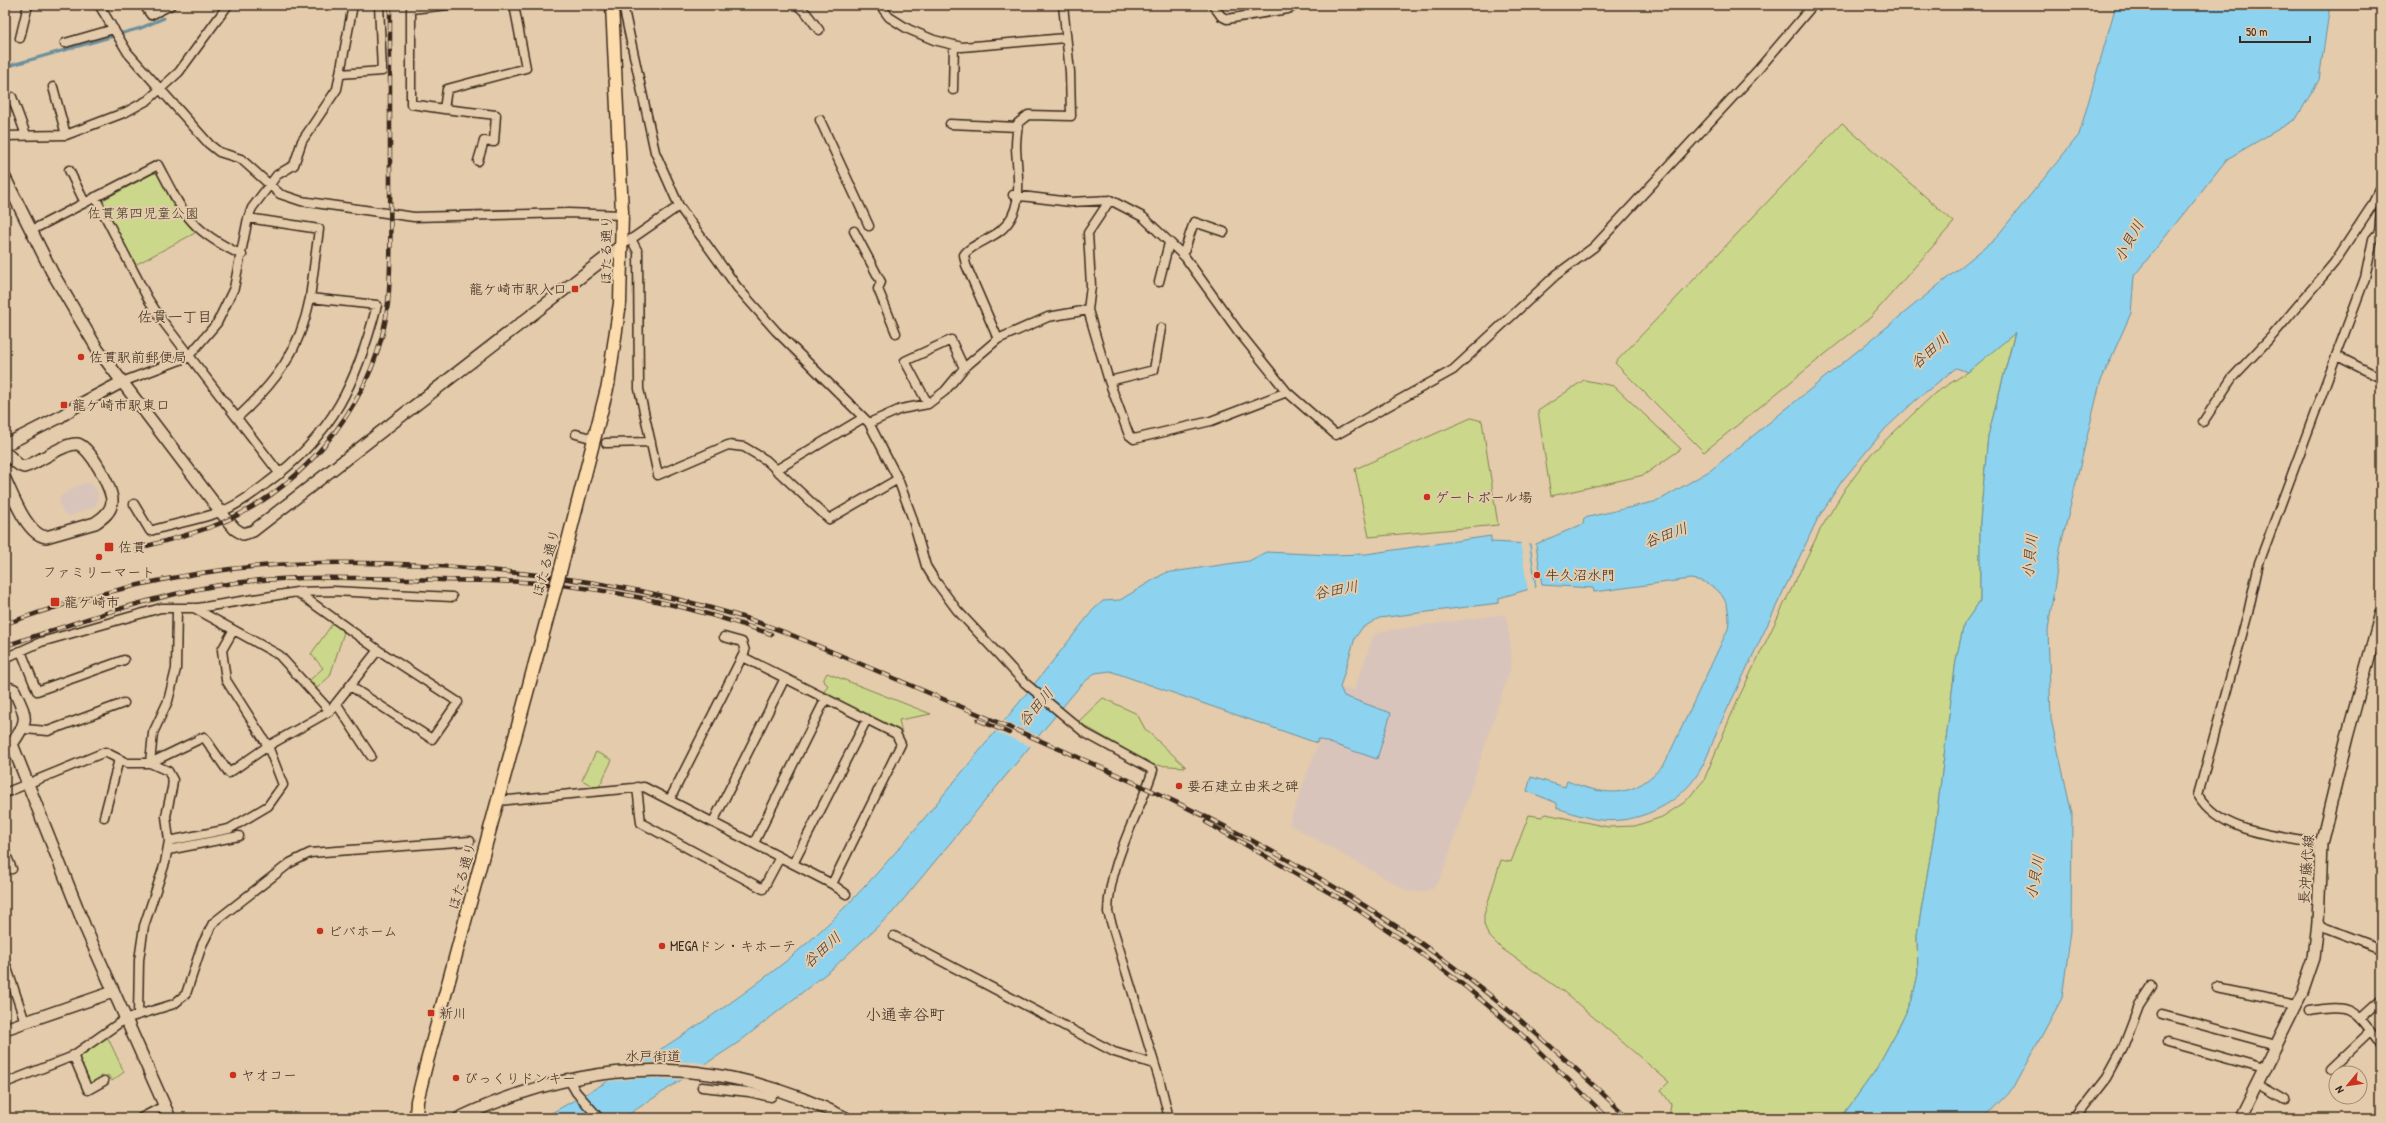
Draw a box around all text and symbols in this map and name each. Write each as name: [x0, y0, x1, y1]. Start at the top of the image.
scale bar: [2240, 18, 2310, 44]
text: 50 m: [2246, 23, 2267, 40]
park label: 佐貫第四児童公園: [87, 203, 199, 222]
street label: ほたる通り: [596, 215, 615, 285]
water label: 小貝川: [2108, 216, 2149, 266]
place label: 龍ケ崎市駅入口: [469, 279, 567, 298]
marker: 龍ケ崎市駅入口: [570, 284, 580, 294]
district label: 佐貫一丁目: [137, 306, 213, 327]
water label: 谷田川: [1906, 328, 1954, 373]
place label: 佐貫駅前郵便局: [89, 347, 187, 366]
marker: 佐貫駅前郵便局: [76, 352, 86, 362]
place label: 龍ケ崎市駅東口: [72, 395, 170, 414]
marker: 龍ケ崎市駅東口: [59, 400, 69, 410]
place label: ゲートボール場: [1435, 487, 1532, 506]
marker: ゲートボール場: [1422, 492, 1432, 502]
water label: 谷田川: [1641, 517, 1691, 552]
street label: ほたる通り: [527, 527, 564, 599]
water label: 小貝川: [2017, 533, 2042, 579]
place label: 佐貫: [118, 537, 146, 556]
marker: 佐貫: [103, 541, 115, 553]
marker: ファミリーマート: [94, 552, 104, 562]
place label: ファミリーマート: [43, 562, 155, 581]
place label: 牛久沼水門: [1545, 565, 1615, 584]
marker: 牛久沼水門: [1532, 570, 1542, 580]
water label: 谷田川: [1312, 575, 1360, 604]
place label: 龍ケ崎市: [64, 592, 120, 611]
marker: 龍ケ崎市: [49, 596, 61, 608]
water label: 谷田川: [1013, 683, 1058, 731]
place label: 要石建立由来之碑: [1187, 776, 1299, 795]
marker: 要石建立由来之碑: [1174, 781, 1184, 791]
street label: 長沖藤代線: [2294, 833, 2317, 905]
street label: ほたる通り: [443, 840, 480, 912]
water label: 小貝川: [2020, 853, 2049, 901]
place label: ビバホーム: [328, 921, 397, 940]
marker: ビバホーム: [315, 926, 325, 936]
water label: 谷田川: [798, 927, 845, 972]
place label: MEGAドン・キホーテ: [670, 936, 796, 955]
marker: MEGAドン・キホーテ: [657, 941, 667, 951]
place label: 新川: [439, 1003, 467, 1022]
district label: 小通幸谷町: [865, 1003, 945, 1025]
marker: 新川: [426, 1008, 436, 1018]
street label: 水戸街道: [625, 1046, 681, 1065]
place label: ヤオコー: [241, 1065, 297, 1084]
north arrow: [2328, 1065, 2368, 1105]
place label: びっくりドンキー: [464, 1068, 576, 1087]
marker: ヤオコー: [228, 1070, 238, 1080]
marker: びっくりドンキー: [451, 1073, 461, 1083]
text: N: [2332, 1084, 2347, 1096]

